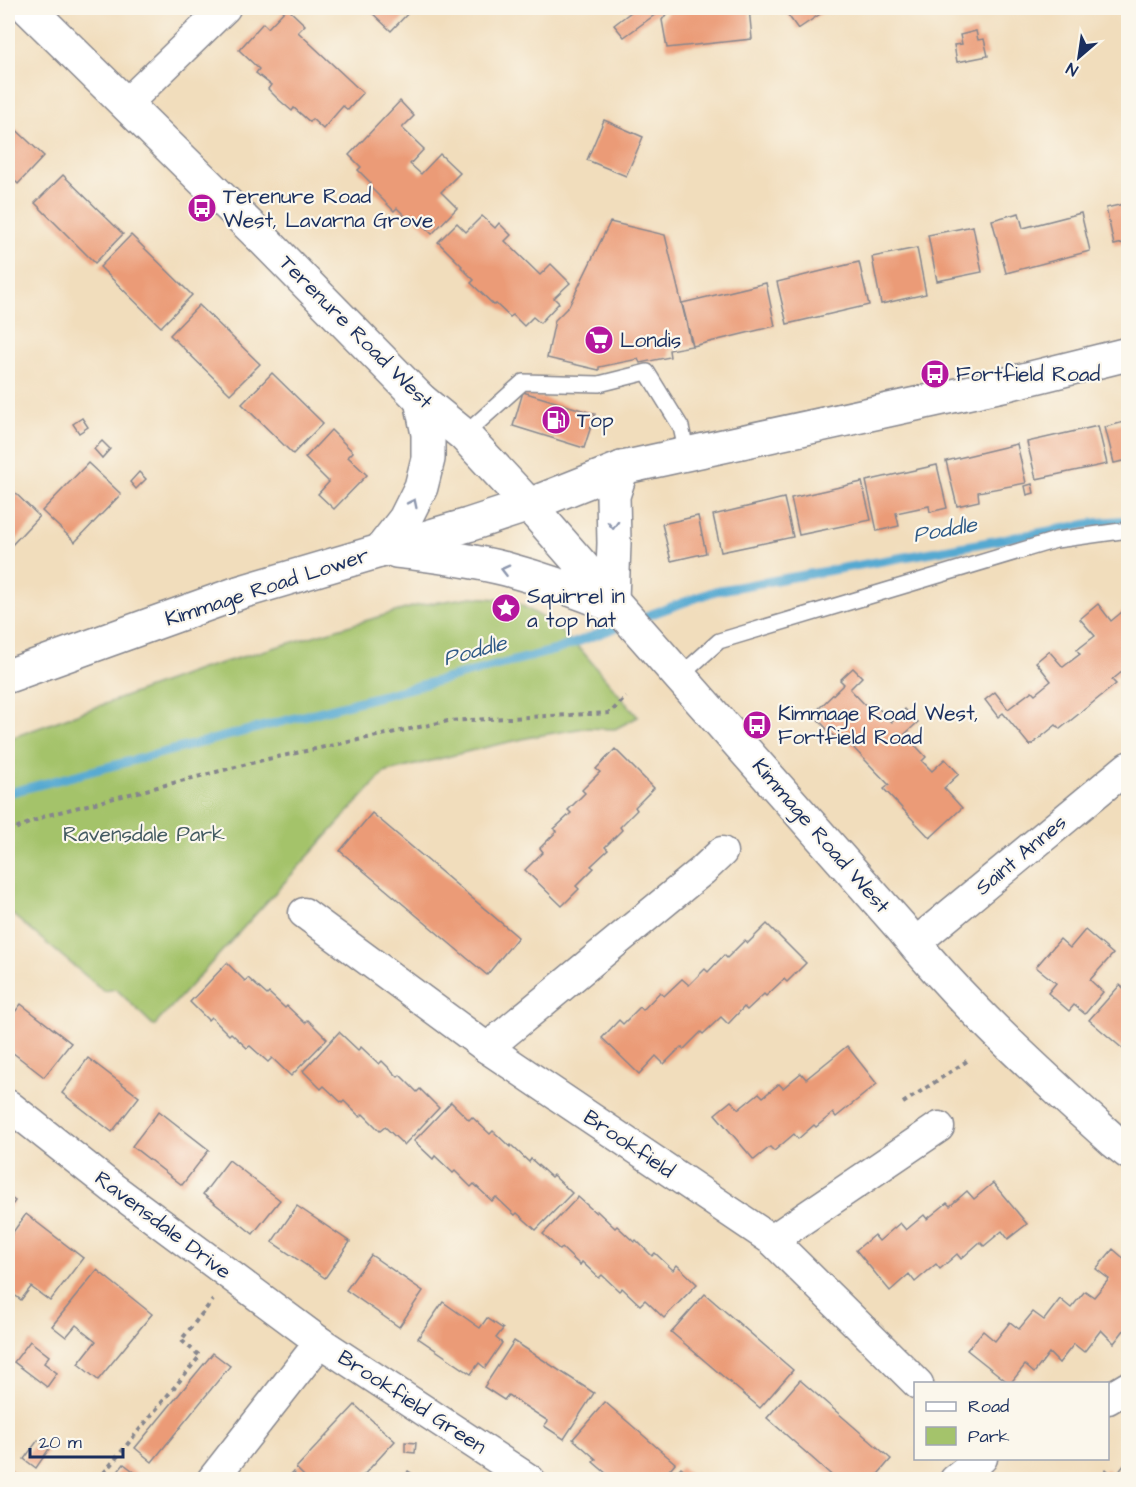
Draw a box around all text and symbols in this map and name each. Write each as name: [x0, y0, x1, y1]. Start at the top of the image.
north arrow: [1049, 27, 1109, 87]
text: N: [1062, 57, 1082, 81]
place label: Terenure Road West, Lavarna Grove: [223, 182, 433, 235]
bus stop icon: Terenure Road West, Lavarna Grove: [186, 192, 218, 224]
street label: Terenure Road West: [273, 249, 440, 416]
supermarket icon: Londis: [583, 324, 615, 356]
place label: Londis: [620, 326, 681, 355]
bus stop icon: Fortfield Road: [919, 358, 951, 390]
place label: Fortfield Road: [956, 360, 1100, 389]
fuel station icon: Top: [540, 404, 572, 436]
place label: Top: [577, 406, 614, 436]
one-way arrow: [406, 498, 418, 509]
water label: Poddle: [911, 509, 980, 551]
one-way arrow: [607, 521, 619, 530]
street label: Kimmage Road Lower: [161, 540, 374, 636]
one-way arrow: [500, 564, 510, 577]
place label: Squirrel in a top hat: [527, 582, 625, 636]
place icon: Squirrel in a top hat: [490, 592, 522, 624]
water label: Poddle: [440, 627, 511, 674]
place label: Kimmage Road West, Fortfield Road: [778, 699, 978, 752]
bus stop icon: Kimmage Road West, Fortfield Road: [741, 709, 773, 741]
street label: Kimmage Road West: [744, 752, 897, 921]
street label: Saint Annes: [969, 808, 1073, 902]
park label: Ravensdale Park: [63, 820, 225, 849]
street label: Brookfield: [578, 1103, 680, 1185]
street label: Ravensdale Drive: [89, 1164, 237, 1286]
street label: Brookfield Green: [332, 1343, 492, 1461]
legend: [914, 1382, 1109, 1460]
text: Road: [968, 1394, 1009, 1419]
scale bar: [30, 1421, 123, 1459]
text: Park: [968, 1424, 1010, 1449]
text: 20 m: [39, 1430, 82, 1455]

